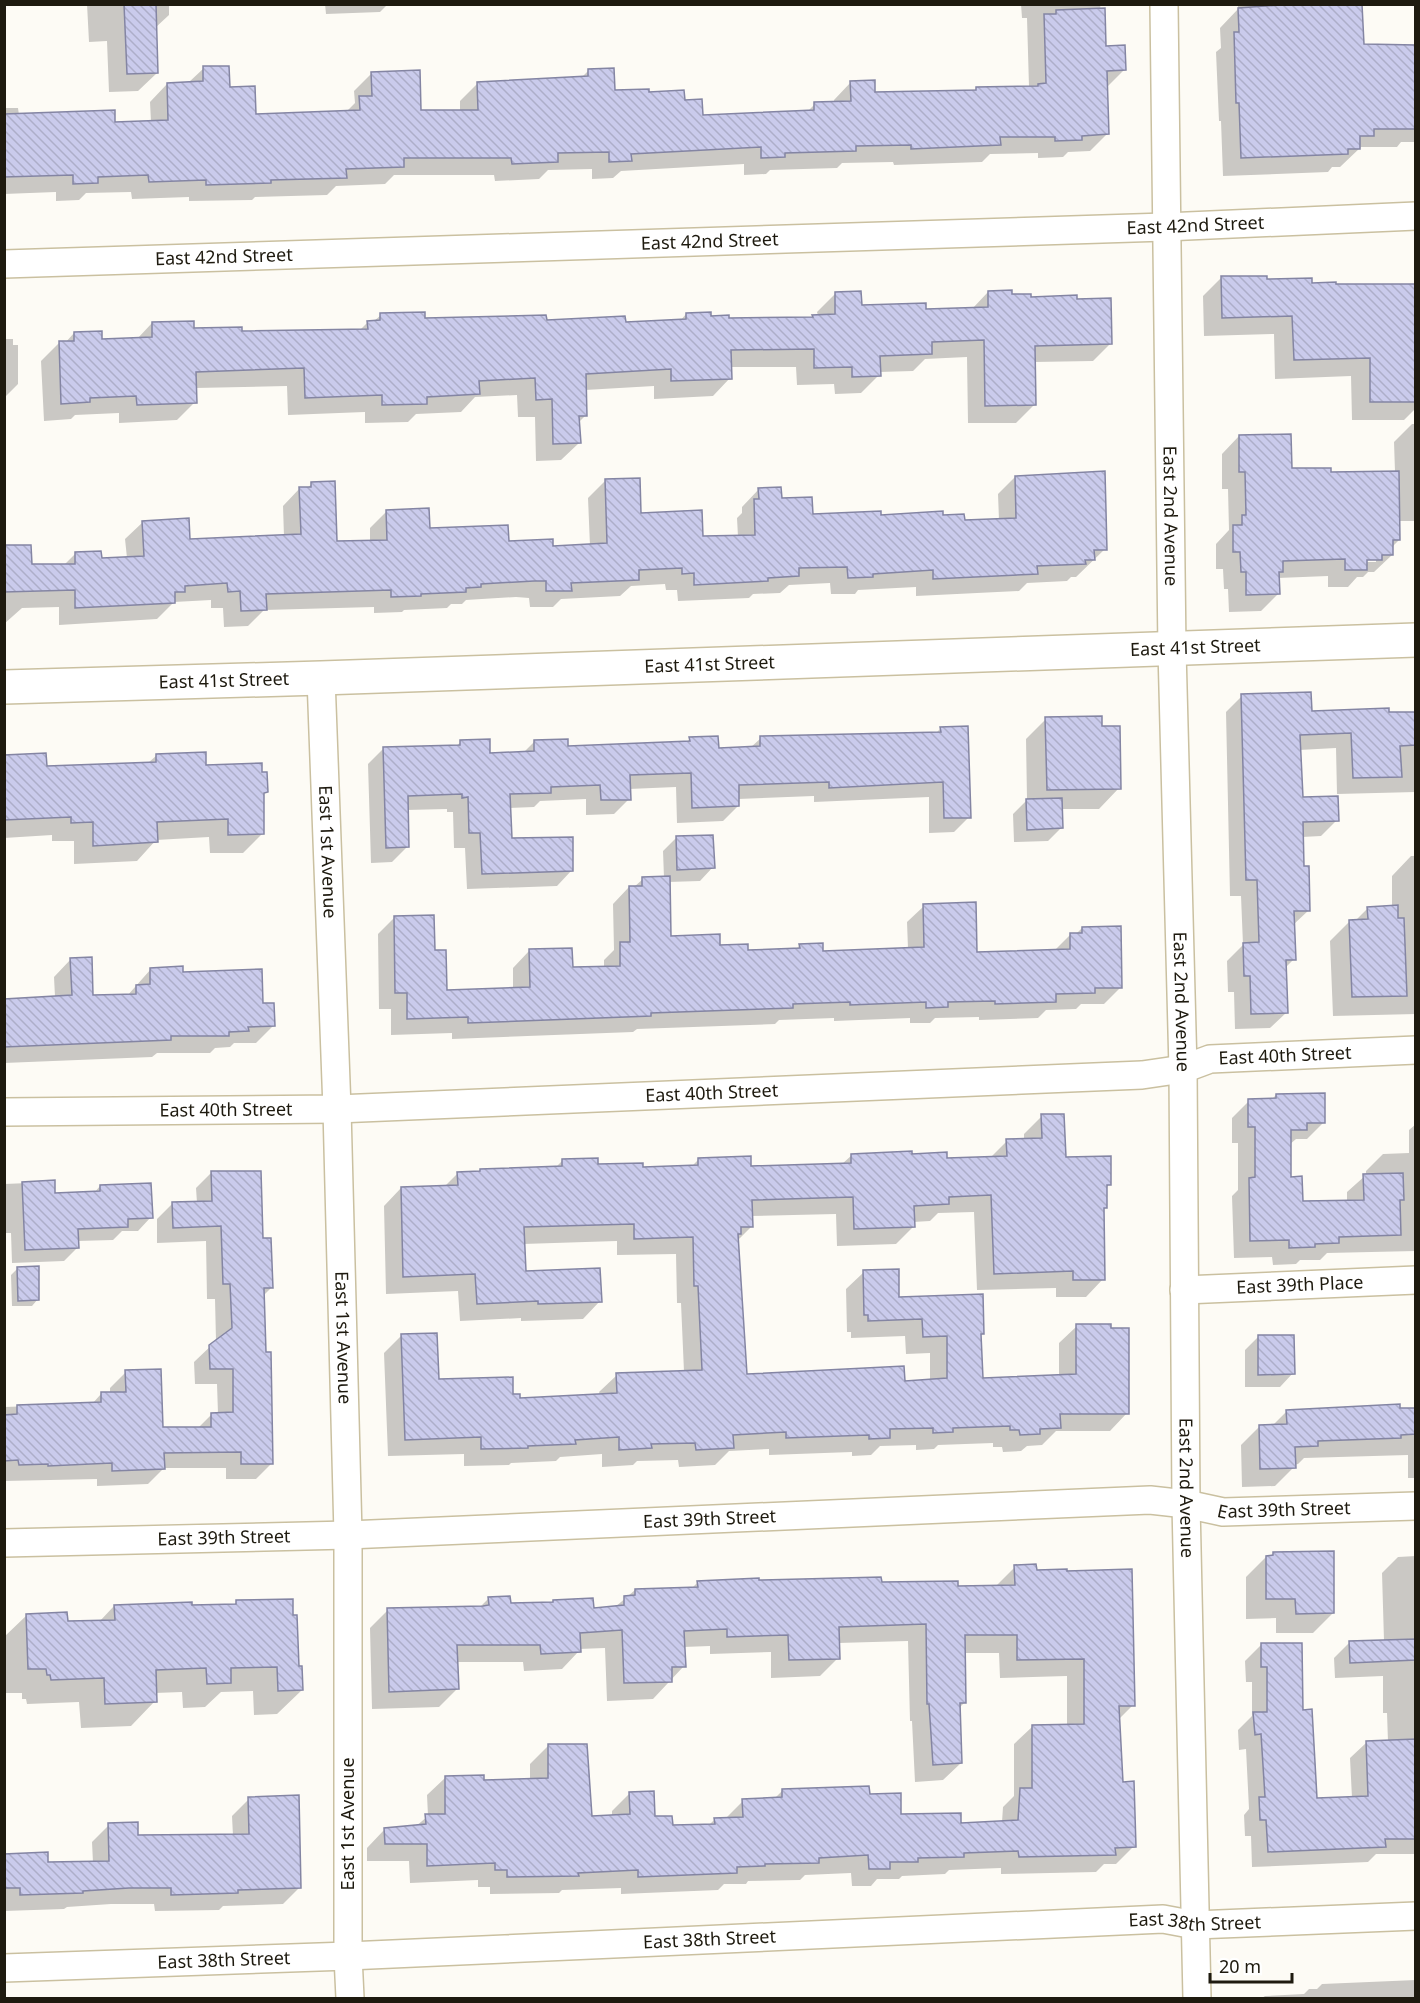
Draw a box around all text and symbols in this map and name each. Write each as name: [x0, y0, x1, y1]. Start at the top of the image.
street label: East 42nd Street: [1126, 210, 1265, 239]
street label: East 42nd Street: [640, 226, 779, 255]
street label: East 42nd Street: [155, 242, 294, 270]
street label: East 2nd Avenue: [1158, 446, 1184, 586]
street label: East 41st Street: [1130, 632, 1262, 661]
street label: East 41st Street: [644, 649, 776, 678]
street label: East 41st Street: [158, 666, 290, 694]
street label: East 1st Avenue: [314, 785, 343, 919]
street label: East 2nd Avenue: [1168, 931, 1196, 1072]
street label: East 40th Street: [1218, 1040, 1352, 1070]
street label: East 40th Street: [645, 1077, 779, 1107]
street label: East 40th Street: [159, 1096, 293, 1122]
street label: East 39th Place: [1236, 1269, 1364, 1299]
street label: East 1st Avenue: [330, 1271, 358, 1405]
street label: East 2nd Avenue: [1174, 1418, 1200, 1558]
street label: East 39th Street: [1215, 1495, 1351, 1524]
street label: East 39th Street: [642, 1503, 777, 1533]
street label: East 39th Street: [157, 1523, 291, 1550]
street label: East 1st Avenue: [335, 1757, 359, 1891]
street label: East 38th Street: [1128, 1906, 1262, 1936]
street label: East 38th Street: [642, 1924, 777, 1954]
street label: East 38th Street: [157, 1945, 291, 1974]
scale bar: [1210, 1946, 1292, 1984]
text: 20 m: [1219, 1954, 1261, 1978]

